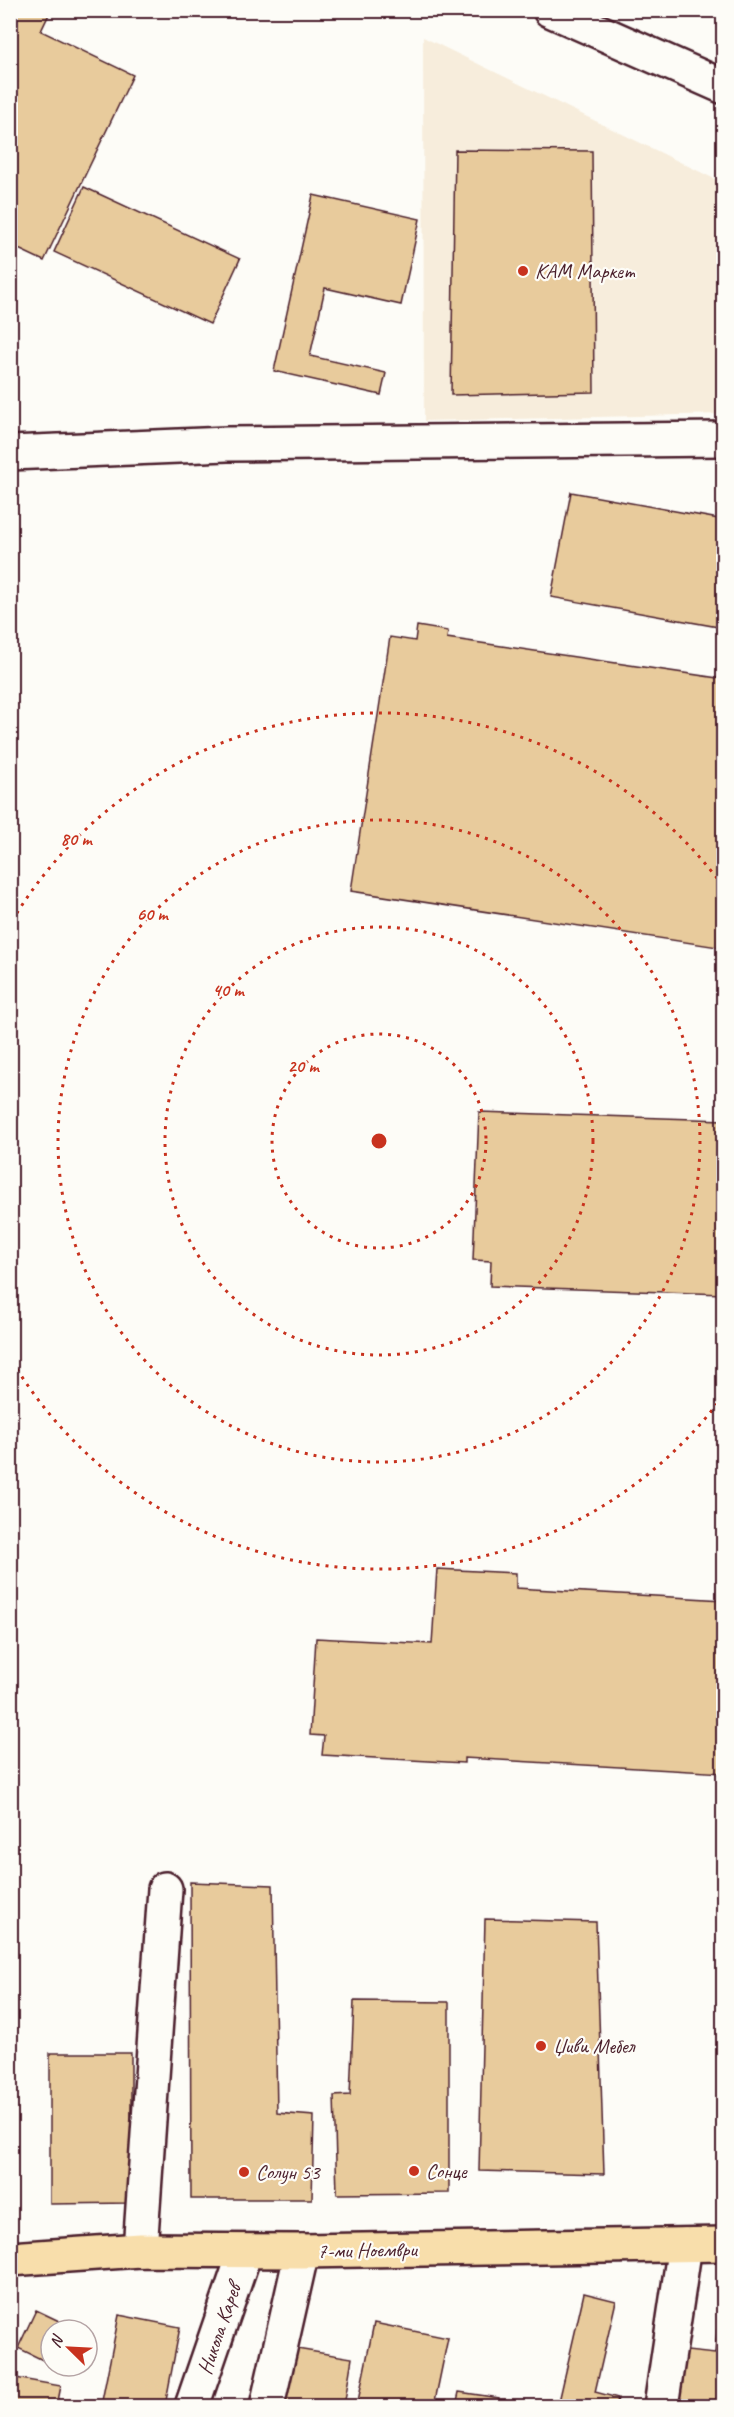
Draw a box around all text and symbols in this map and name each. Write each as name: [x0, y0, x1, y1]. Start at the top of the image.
place label: КАМ Маркет: [535, 258, 636, 284]
marker: КАМ Маркет: [516, 264, 530, 278]
text: 80 m: [61, 828, 93, 850]
text: 60 m: [136, 903, 169, 925]
text: 40 m: [213, 979, 245, 1001]
text: 20 m: [288, 1055, 320, 1077]
centre of rings: [369, 1131, 389, 1151]
place label: Џиви Мебел: [553, 2033, 637, 2059]
marker: Џиви Мебел: [534, 2039, 548, 2053]
place label: Сонце: [426, 2158, 468, 2184]
place label: Солун 53: [256, 2159, 321, 2185]
marker: Сонце: [407, 2164, 421, 2178]
marker: Солун 53: [237, 2165, 251, 2179]
street label: 7-ми Ноември: [317, 2236, 418, 2264]
street label: Никола Карев: [191, 2276, 248, 2378]
north arrow: [39, 2318, 99, 2378]
text: N: [45, 2331, 69, 2351]

